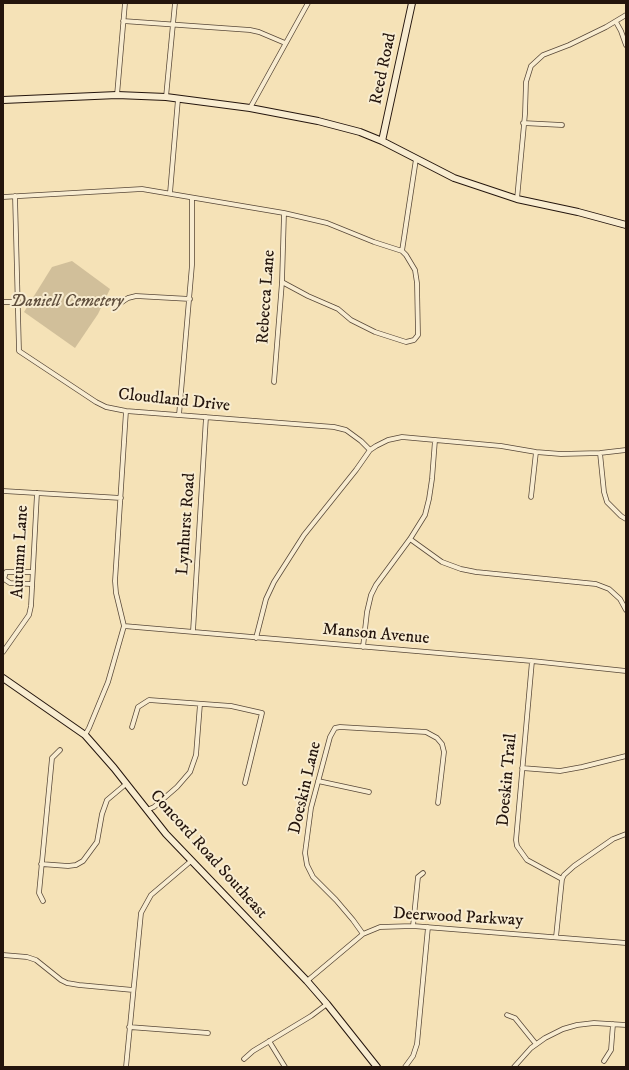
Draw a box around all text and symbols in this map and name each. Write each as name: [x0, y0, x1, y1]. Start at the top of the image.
street label: Reed Road: [366, 31, 402, 107]
street label: Rebecca Lane: [254, 249, 280, 345]
park label: Daniell Cemetery: [10, 292, 124, 312]
street label: Cloudland Drive: [117, 385, 231, 417]
street label: Lynhurst Road: [173, 472, 201, 576]
street label: Autumn Lane: [8, 505, 34, 599]
street label: Manson Avenue: [322, 620, 430, 650]
street label: Doeskin Trail: [494, 733, 522, 827]
street label: Doeskin Lane: [285, 740, 327, 836]
street label: Concord Road Southeast: [145, 786, 271, 924]
street label: Deerwood Parkway: [392, 904, 524, 932]

